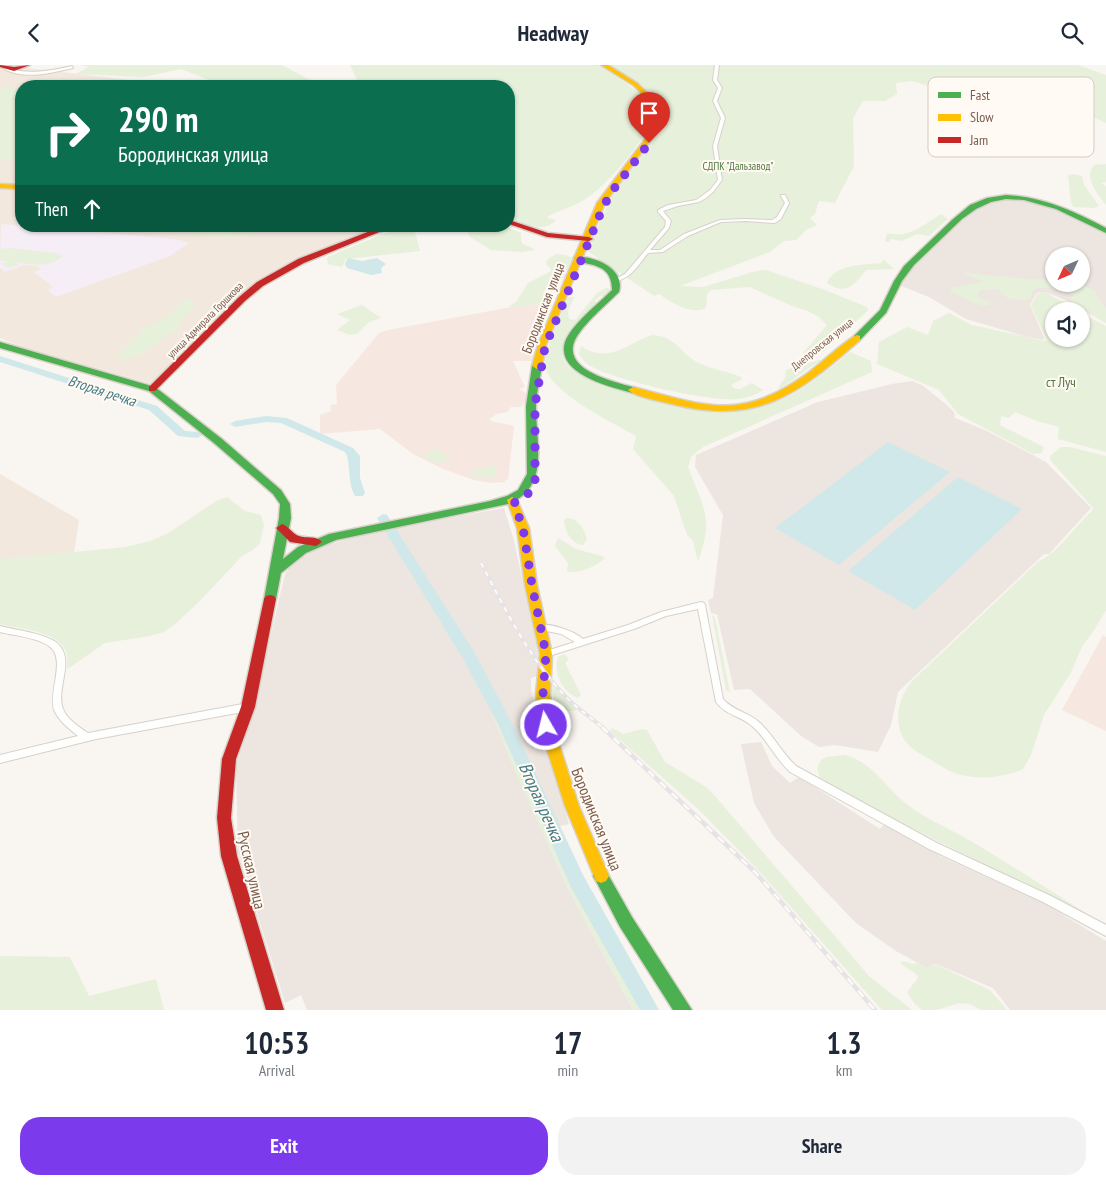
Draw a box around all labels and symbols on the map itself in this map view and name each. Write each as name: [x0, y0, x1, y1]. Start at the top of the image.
legend: [928, 77, 1094, 157]
text: Fast: [970, 86, 990, 104]
pin: [628, 92, 670, 143]
text: Slow: [970, 108, 994, 126]
text: Jam: [969, 131, 988, 149]
park label: СДПК "Дальзавод": [703, 159, 773, 173]
north arrow: [1045, 247, 1090, 293]
street label: Бородинская улица: [517, 260, 569, 356]
street label: улица Адмирала Горшкова: [164, 279, 246, 361]
street label: Днепровская улица: [788, 315, 856, 373]
water label: Вторая речка: [66, 371, 139, 411]
park label: ст Луч: [1046, 373, 1076, 391]
position arrow: [519, 698, 571, 750]
water label: Вторая речка: [514, 759, 569, 846]
street label: Бородинская улица: [567, 764, 627, 874]
street label: Русская улица: [233, 829, 271, 911]

